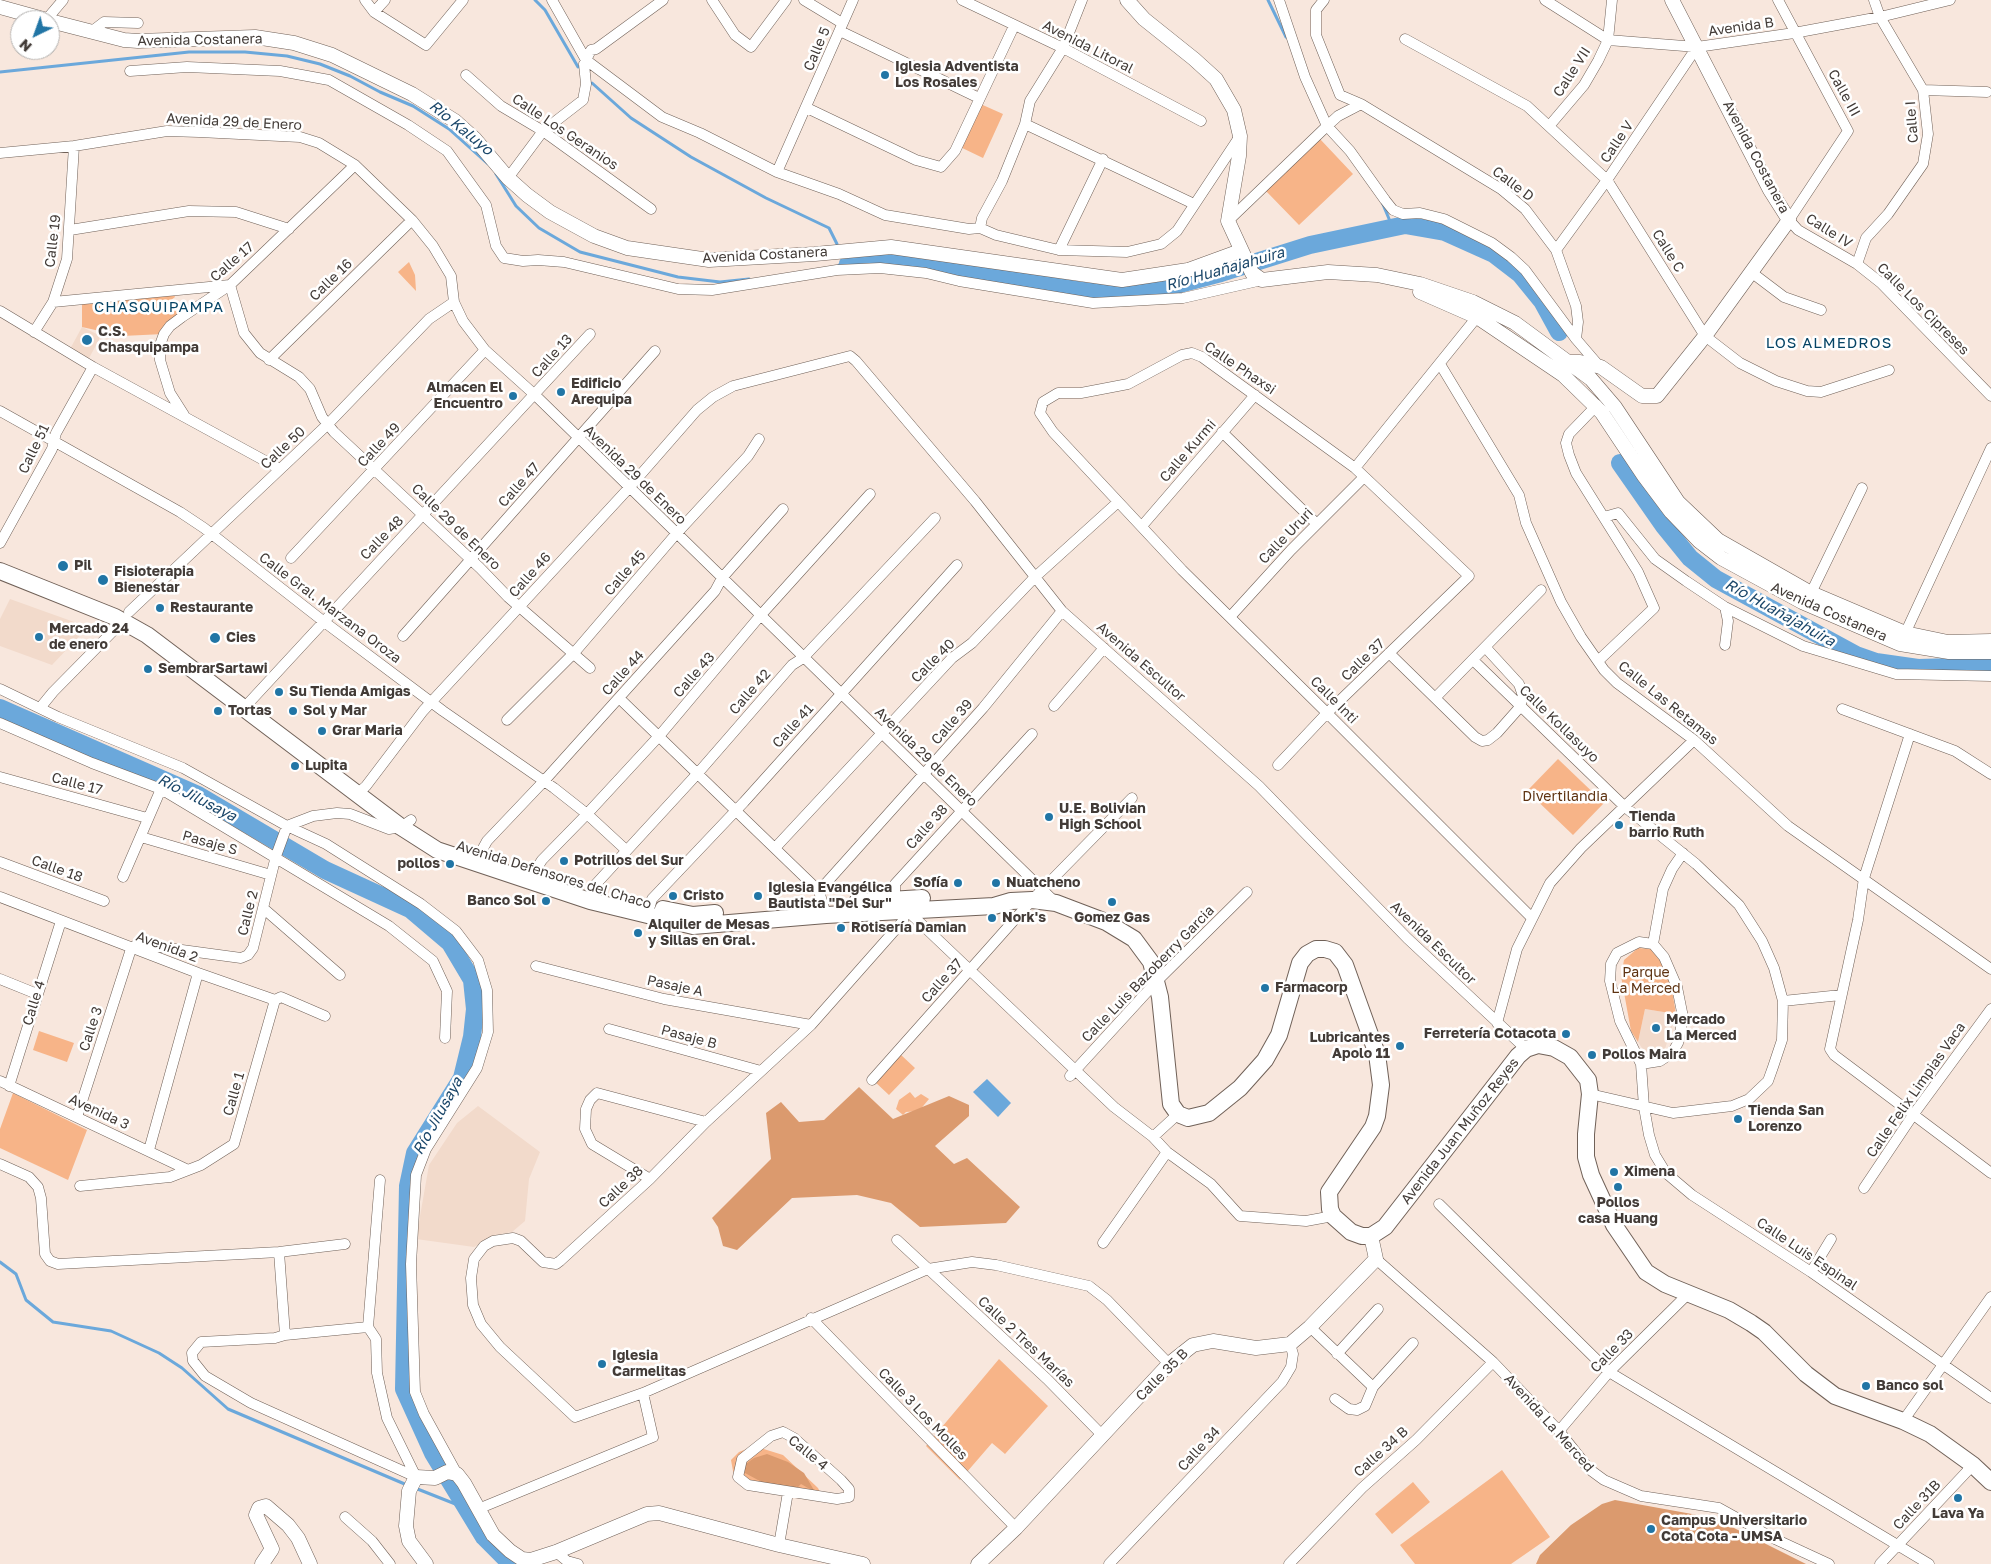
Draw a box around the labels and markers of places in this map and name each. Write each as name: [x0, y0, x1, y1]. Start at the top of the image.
place label: Iglesia Adventista Los Rosales: [895, 59, 1019, 92]
marker: Iglesia Adventista Los Rosales: [879, 69, 891, 81]
place label: C.S. Chasquipampa: [98, 324, 199, 357]
marker: C.S. Chasquipampa: [80, 333, 94, 347]
place label: Edificio Arequipa: [571, 376, 632, 408]
place label: Almacen El Encuentro: [426, 380, 503, 412]
marker: Edificio Arequipa: [555, 386, 567, 398]
marker: Almacen El Encuentro: [507, 390, 519, 402]
place label: Pil: [74, 558, 92, 574]
marker: Pil: [56, 559, 70, 573]
place label: Fisioterapia Bienestar: [114, 564, 194, 596]
marker: Fisioterapia Bienestar: [96, 573, 110, 587]
place label: Restaurante: [170, 600, 253, 616]
marker: Restaurante: [154, 602, 166, 614]
place label: Mercado 24 de enero: [49, 621, 129, 654]
place label: Cies: [226, 630, 256, 646]
marker: Mercado 24 de enero: [33, 631, 45, 643]
marker: Cies: [208, 631, 222, 645]
place label: SembrarSartawi: [158, 661, 268, 677]
marker: SembrarSartawi: [142, 663, 154, 675]
place label: Su Tienda Amigas: [289, 684, 411, 700]
marker: Su Tienda Amigas: [273, 686, 285, 698]
place label: Tortas: [228, 703, 272, 719]
place label: Sol y Mar: [303, 703, 367, 719]
marker: Tortas: [212, 705, 224, 717]
marker: Sol y Mar: [287, 705, 299, 717]
place label: Grar Maria: [332, 723, 403, 739]
marker: Grar Maria: [316, 725, 328, 737]
place label: Lupita: [305, 758, 347, 774]
marker: Lupita: [289, 760, 301, 772]
place label: U.E. Bolivian High School: [1059, 801, 1146, 834]
place label: Tienda barrio Ruth: [1629, 809, 1704, 842]
marker: U.E. Bolivian High School: [1043, 811, 1055, 823]
marker: Tienda barrio Ruth: [1613, 819, 1625, 831]
place label: Potrillos del Sur: [574, 853, 684, 869]
marker: Potrillos del Sur: [558, 855, 570, 867]
place label: pollos: [397, 856, 440, 872]
marker: pollos: [444, 858, 456, 870]
place label: Sofía: [913, 875, 948, 891]
place label: Nuatcheno: [1006, 875, 1080, 891]
marker: Sofía: [952, 877, 964, 889]
marker: Nuatcheno: [990, 877, 1002, 889]
place label: Iglesia Evangélica Bautista "Del Sur": [768, 880, 892, 912]
place label: Cristo: [683, 888, 724, 904]
marker: Cristo: [667, 890, 679, 902]
marker: Iglesia Evangélica Bautista "Del Sur": [752, 890, 764, 902]
place label: Banco Sol: [467, 893, 536, 909]
marker: Banco Sol: [540, 895, 552, 907]
marker: Gomez Gas: [1106, 896, 1118, 908]
place label: Nork's: [1002, 910, 1046, 926]
place label: Gomez Gas: [1074, 910, 1150, 926]
marker: Nork's: [986, 912, 998, 924]
place label: Alquiler de Mesas y Sillas en Gral.: [648, 917, 770, 950]
place label: Rotisería Damian: [851, 920, 966, 936]
marker: Rotisería Damian: [835, 922, 847, 934]
marker: Alquiler de Mesas y Sillas en Gral.: [632, 927, 644, 939]
place label: Farmacorp: [1275, 980, 1348, 996]
marker: Farmacorp: [1259, 982, 1271, 994]
place label: Mercado La Merced: [1666, 1012, 1737, 1044]
marker: Mercado La Merced: [1650, 1022, 1662, 1034]
place label: Ferretería Cotacota: [1424, 1026, 1556, 1042]
marker: Ferretería Cotacota: [1560, 1028, 1572, 1040]
place label: Lubricantes Apolo 11: [1310, 1030, 1390, 1062]
marker: Lubricantes Apolo 11: [1394, 1040, 1406, 1052]
place label: Pollos Maira: [1602, 1047, 1686, 1063]
marker: Pollos Maira: [1586, 1049, 1598, 1061]
place label: Tienda San Lorenzo: [1748, 1103, 1824, 1136]
marker: Tienda San Lorenzo: [1732, 1113, 1744, 1125]
place label: Ximena: [1624, 1164, 1675, 1180]
marker: Ximena: [1608, 1166, 1620, 1178]
marker: Pollos casa Huang: [1612, 1181, 1624, 1193]
place label: Pollos casa Huang: [1578, 1195, 1658, 1228]
place label: Iglesia Carmelitas: [612, 1348, 686, 1380]
marker: Iglesia Carmelitas: [596, 1358, 608, 1370]
place label: Banco sol: [1876, 1378, 1943, 1394]
marker: Banco sol: [1860, 1380, 1872, 1392]
marker: Lava Ya: [1952, 1492, 1964, 1504]
place label: Lava Ya: [1932, 1506, 1984, 1522]
place label: Campus Universitario Cota Cota - UMSA: [1661, 1513, 1807, 1545]
marker: Campus Universitario Cota Cota - UMSA: [1645, 1523, 1657, 1535]

